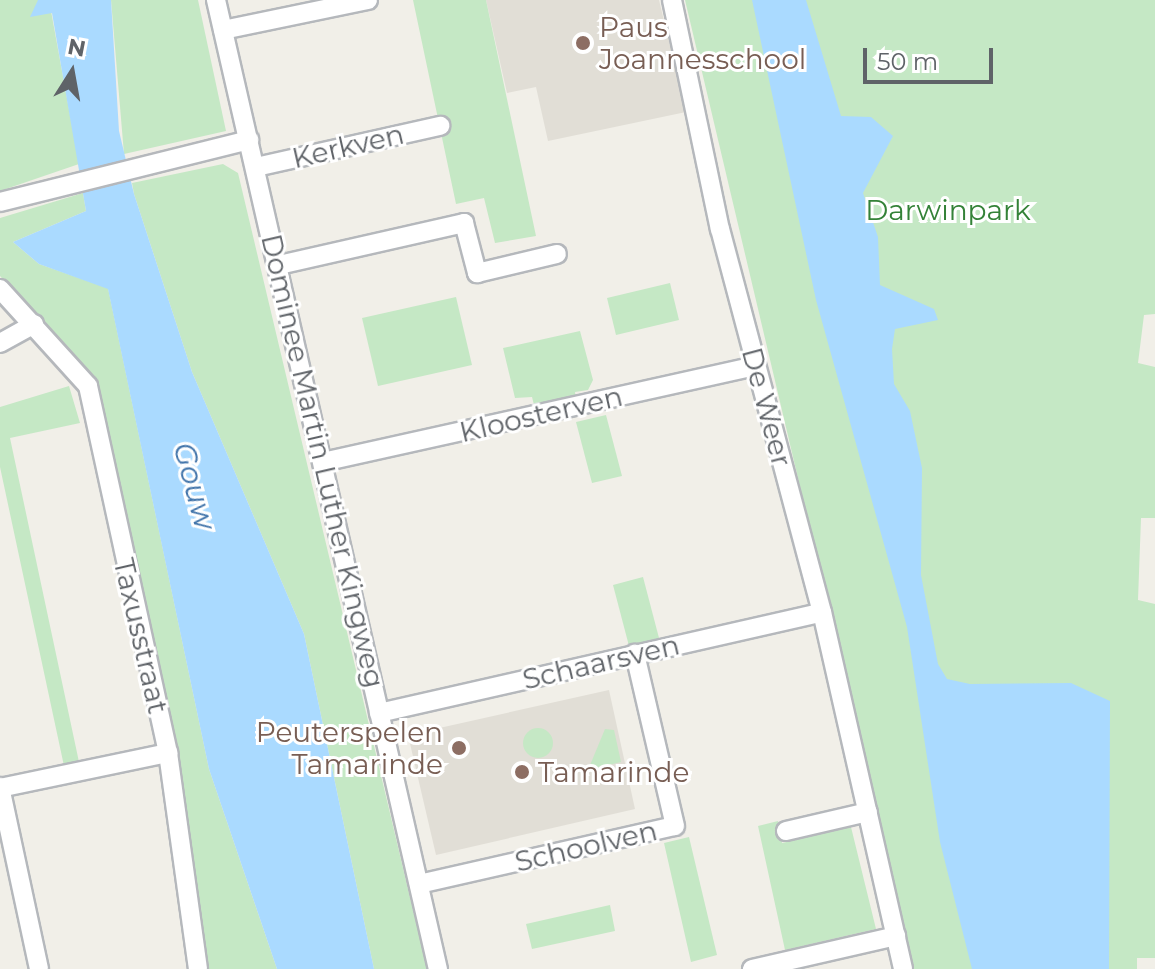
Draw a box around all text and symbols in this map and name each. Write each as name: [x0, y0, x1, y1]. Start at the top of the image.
place label: Paus Joannesschool: [599, 10, 806, 76]
north arrow: [32, 32, 112, 112]
scale bar: [867, 32, 997, 82]
text: N: [65, 33, 88, 63]
marker: Paus Joannesschool: [574, 34, 592, 52]
text: 50 m: [877, 47, 938, 76]
street label: Kerkven: [289, 117, 407, 175]
park label: Darwinpark: [865, 193, 1031, 227]
street label: Dominee Martin Luther Kingweg: [254, 231, 392, 691]
street label: De Weer: [735, 344, 799, 470]
street label: Kloosterven: [456, 379, 626, 449]
water label: Gouw: [165, 439, 223, 533]
street label: Taxusstraat: [107, 555, 175, 717]
street label: Schaarsven: [519, 628, 683, 696]
place label: Peuterspelen Tamarinde: [256, 715, 443, 781]
marker: Peuterspelen Tamarinde: [450, 739, 468, 757]
place label: Tamarinde: [538, 755, 689, 789]
marker: Tamarinde: [513, 763, 531, 781]
street label: Schoolven: [512, 813, 660, 879]

